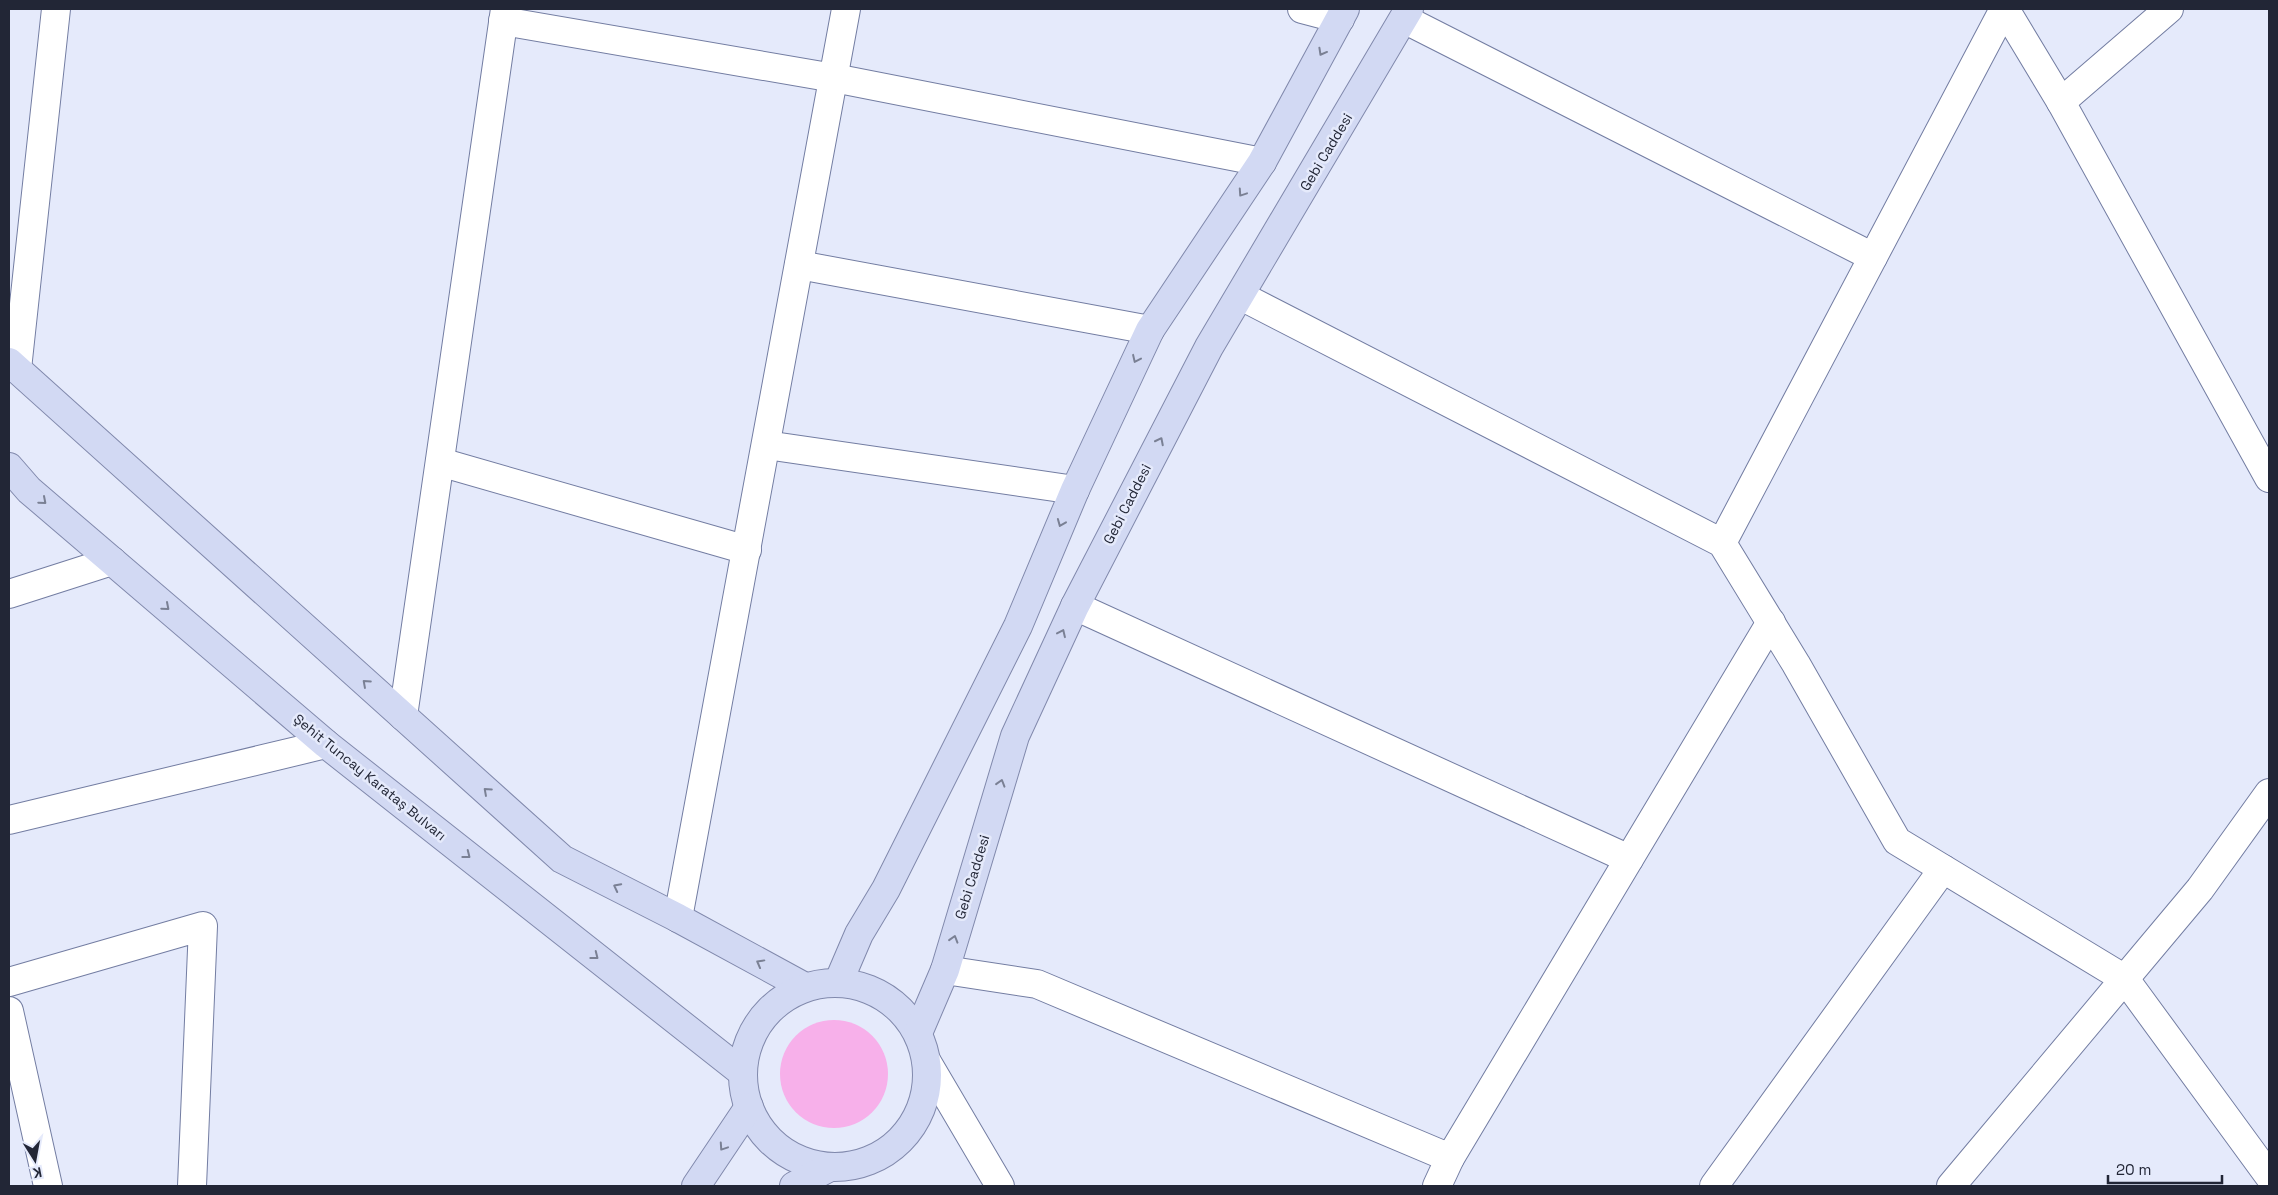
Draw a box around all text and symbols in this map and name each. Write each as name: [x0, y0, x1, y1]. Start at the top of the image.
one-way arrow: [1319, 46, 1329, 55]
street label: Gebi Caddesi: [1296, 110, 1356, 194]
one-way arrow: [1239, 187, 1248, 196]
one-way arrow: [1132, 354, 1143, 363]
one-way arrow: [1154, 438, 1164, 447]
street label: Gebi Caddesi: [1099, 461, 1155, 547]
one-way arrow: [37, 496, 46, 504]
one-way arrow: [1057, 518, 1068, 527]
one-way arrow: [161, 602, 170, 611]
one-way arrow: [1056, 629, 1067, 638]
one-way arrow: [362, 680, 371, 689]
street label: Şehit Tuncay Karataş Bulvarı: [290, 710, 450, 844]
one-way arrow: [995, 779, 1005, 788]
one-way arrow: [483, 788, 492, 797]
street label: Gebi Caddesi: [951, 833, 993, 921]
one-way arrow: [461, 850, 470, 858]
one-way arrow: [613, 883, 622, 893]
one-way arrow: [949, 935, 959, 943]
one-way arrow: [589, 950, 599, 959]
one-way arrow: [757, 959, 766, 969]
north arrow: [10, 1135, 60, 1185]
one-way arrow: [719, 1141, 729, 1150]
scale bar: [2108, 1152, 2222, 1184]
text: 20 m: [2116, 1160, 2151, 1179]
text: K: [31, 1163, 44, 1182]

